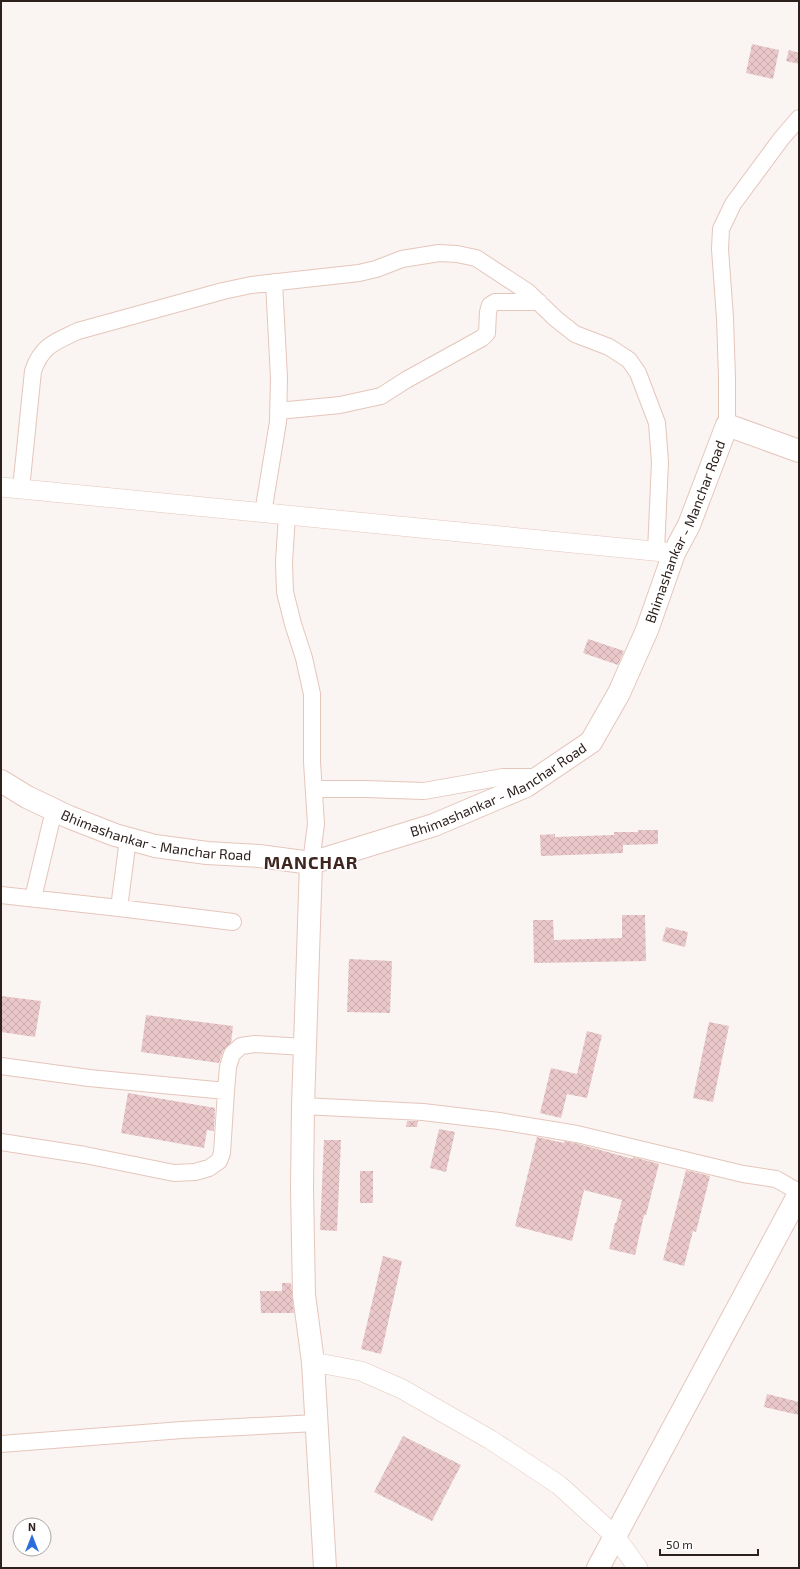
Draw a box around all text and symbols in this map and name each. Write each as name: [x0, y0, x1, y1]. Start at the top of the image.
street label: Bhimashankar - Manchar Road: [641, 438, 728, 625]
street label: Bhimashankar - Manchar Road: [408, 739, 589, 840]
street label: Bhimashankar - Manchar Road: [58, 806, 252, 864]
district label: MANCHAR: [264, 851, 358, 873]
north arrow: [12, 1517, 52, 1557]
text: N: [28, 1520, 36, 1533]
scale bar: [660, 1531, 758, 1557]
text: 50 m: [666, 1537, 693, 1551]

